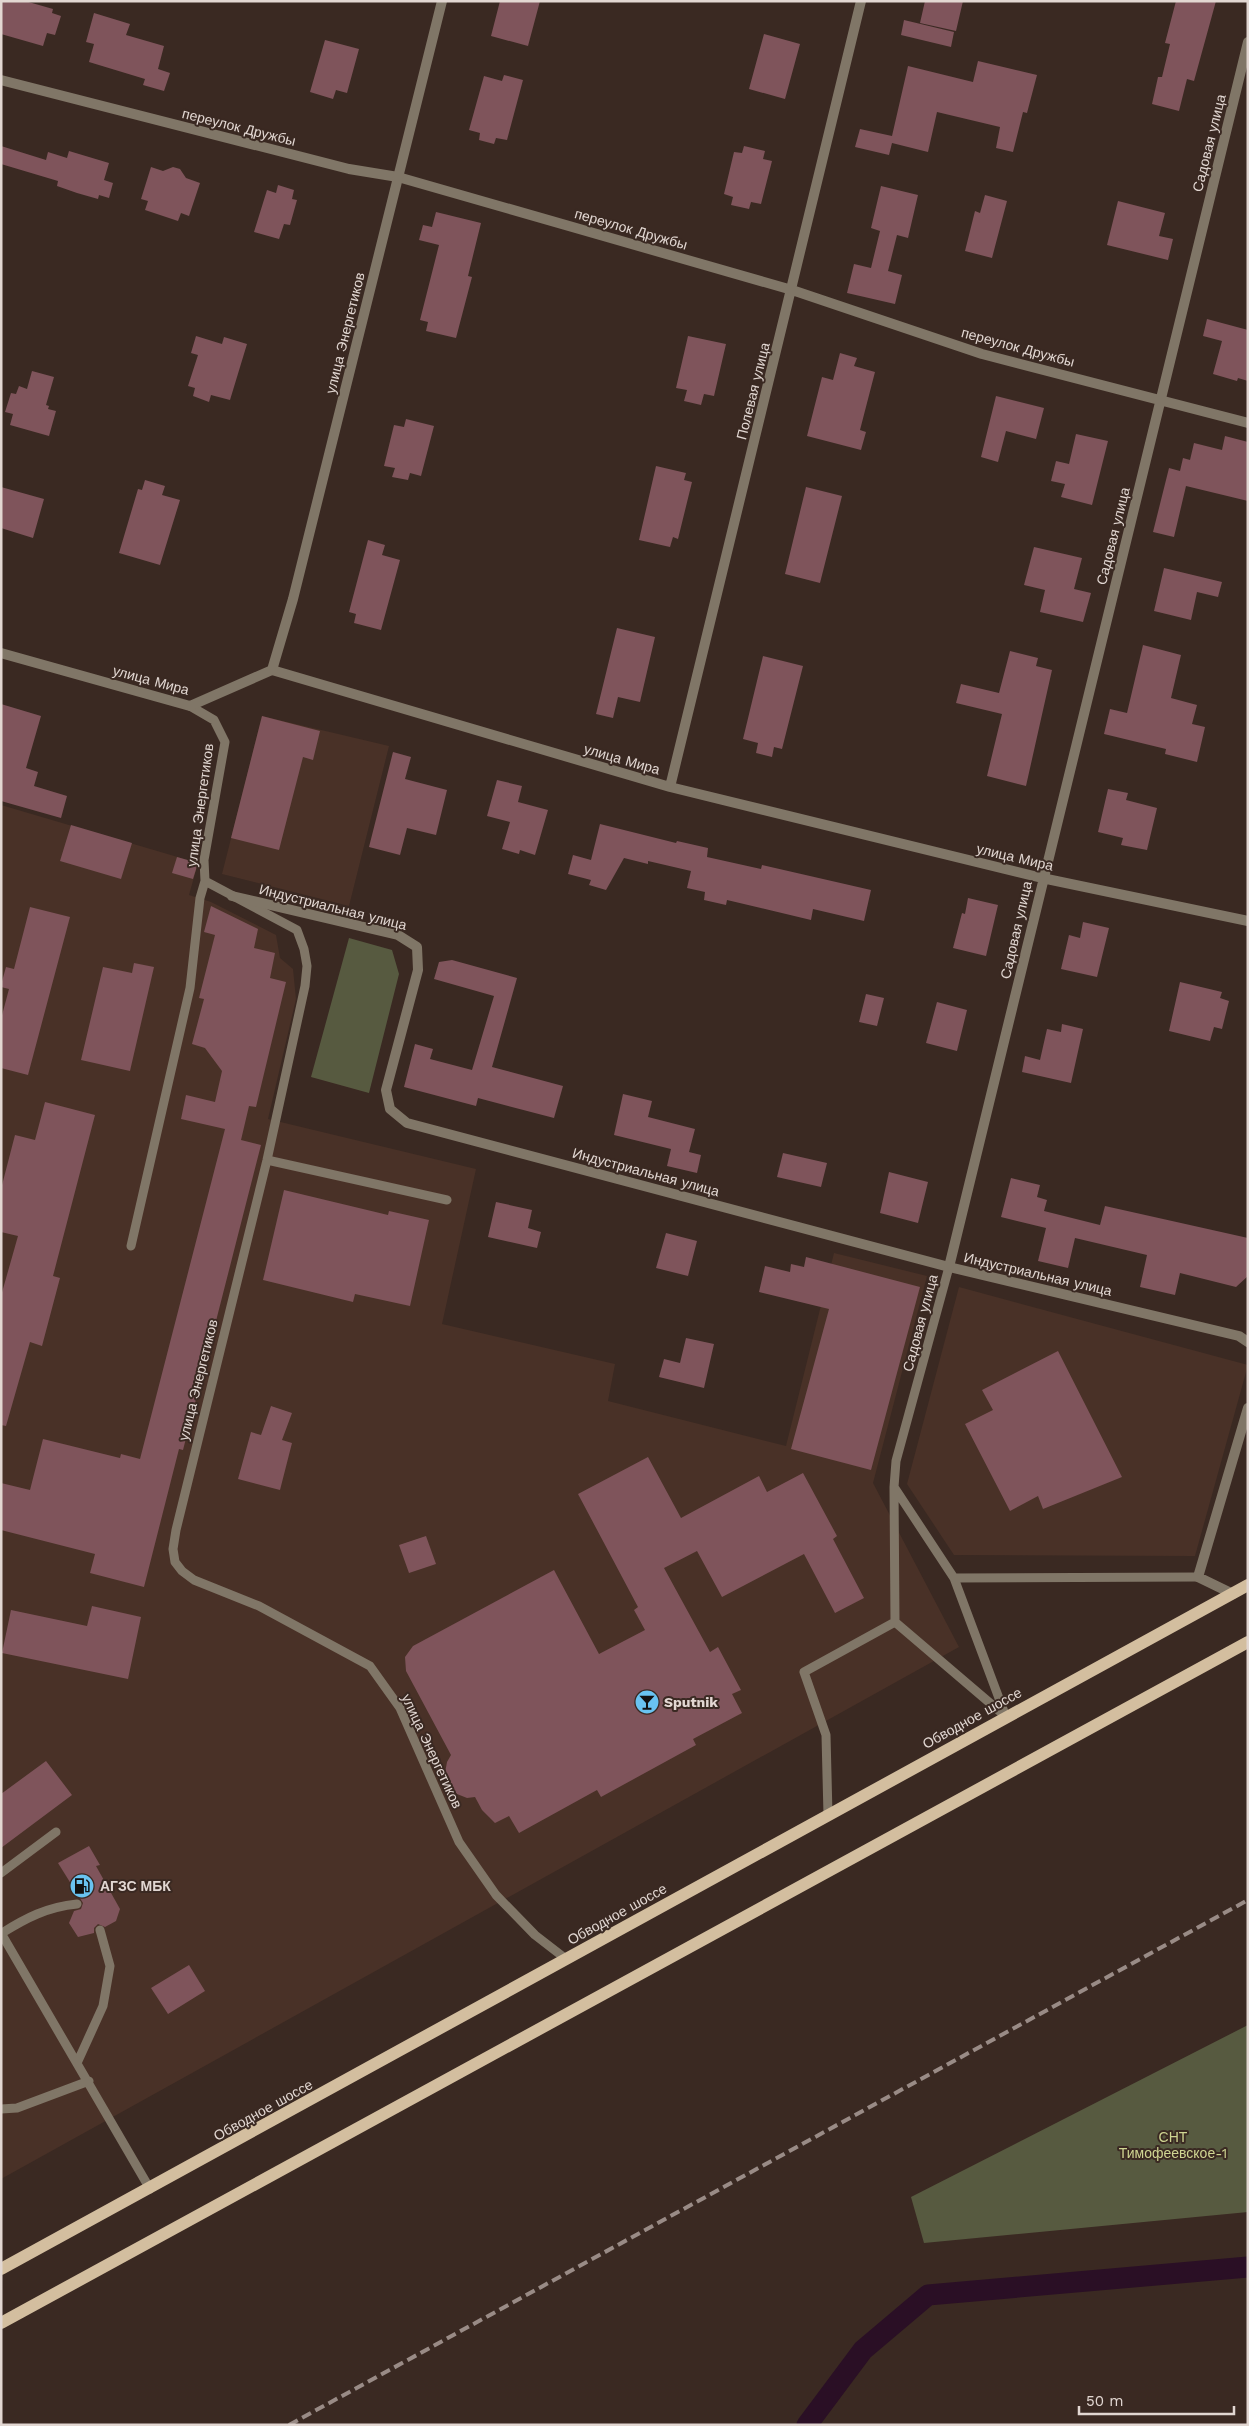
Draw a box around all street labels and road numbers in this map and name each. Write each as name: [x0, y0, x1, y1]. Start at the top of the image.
street label: Садовая улица: [1189, 92, 1229, 193]
street label: переулок Дружбы: [181, 105, 297, 149]
street label: переулок Дружбы: [573, 205, 689, 253]
street label: улица Энергетиков: [322, 271, 368, 395]
street label: переулок Дружбы: [960, 324, 1076, 370]
street label: Полевая улица: [733, 341, 773, 441]
street label: Садовая улица: [1093, 485, 1133, 586]
street label: улица Мира: [111, 662, 191, 698]
street label: улица Мира: [582, 741, 662, 778]
street label: улица Энергетиков: [183, 742, 217, 868]
street label: улица Мира: [975, 840, 1055, 874]
street label: Садовая улица: [997, 879, 1035, 980]
street label: Индустриальная улица: [258, 881, 409, 933]
street label: Индустриальная улица: [571, 1145, 721, 1199]
street label: Индустриальная улица: [962, 1249, 1114, 1299]
street label: Садовая улица: [899, 1272, 941, 1373]
street label: улица Энергетиков: [175, 1318, 221, 1442]
street label: Обводное шоссе: [920, 1684, 1024, 1752]
street label: улица Энергетиков: [398, 1691, 466, 1811]
street label: Обводное шоссе: [565, 1880, 669, 1948]
street label: Обводное шоссе: [211, 2076, 315, 2144]

